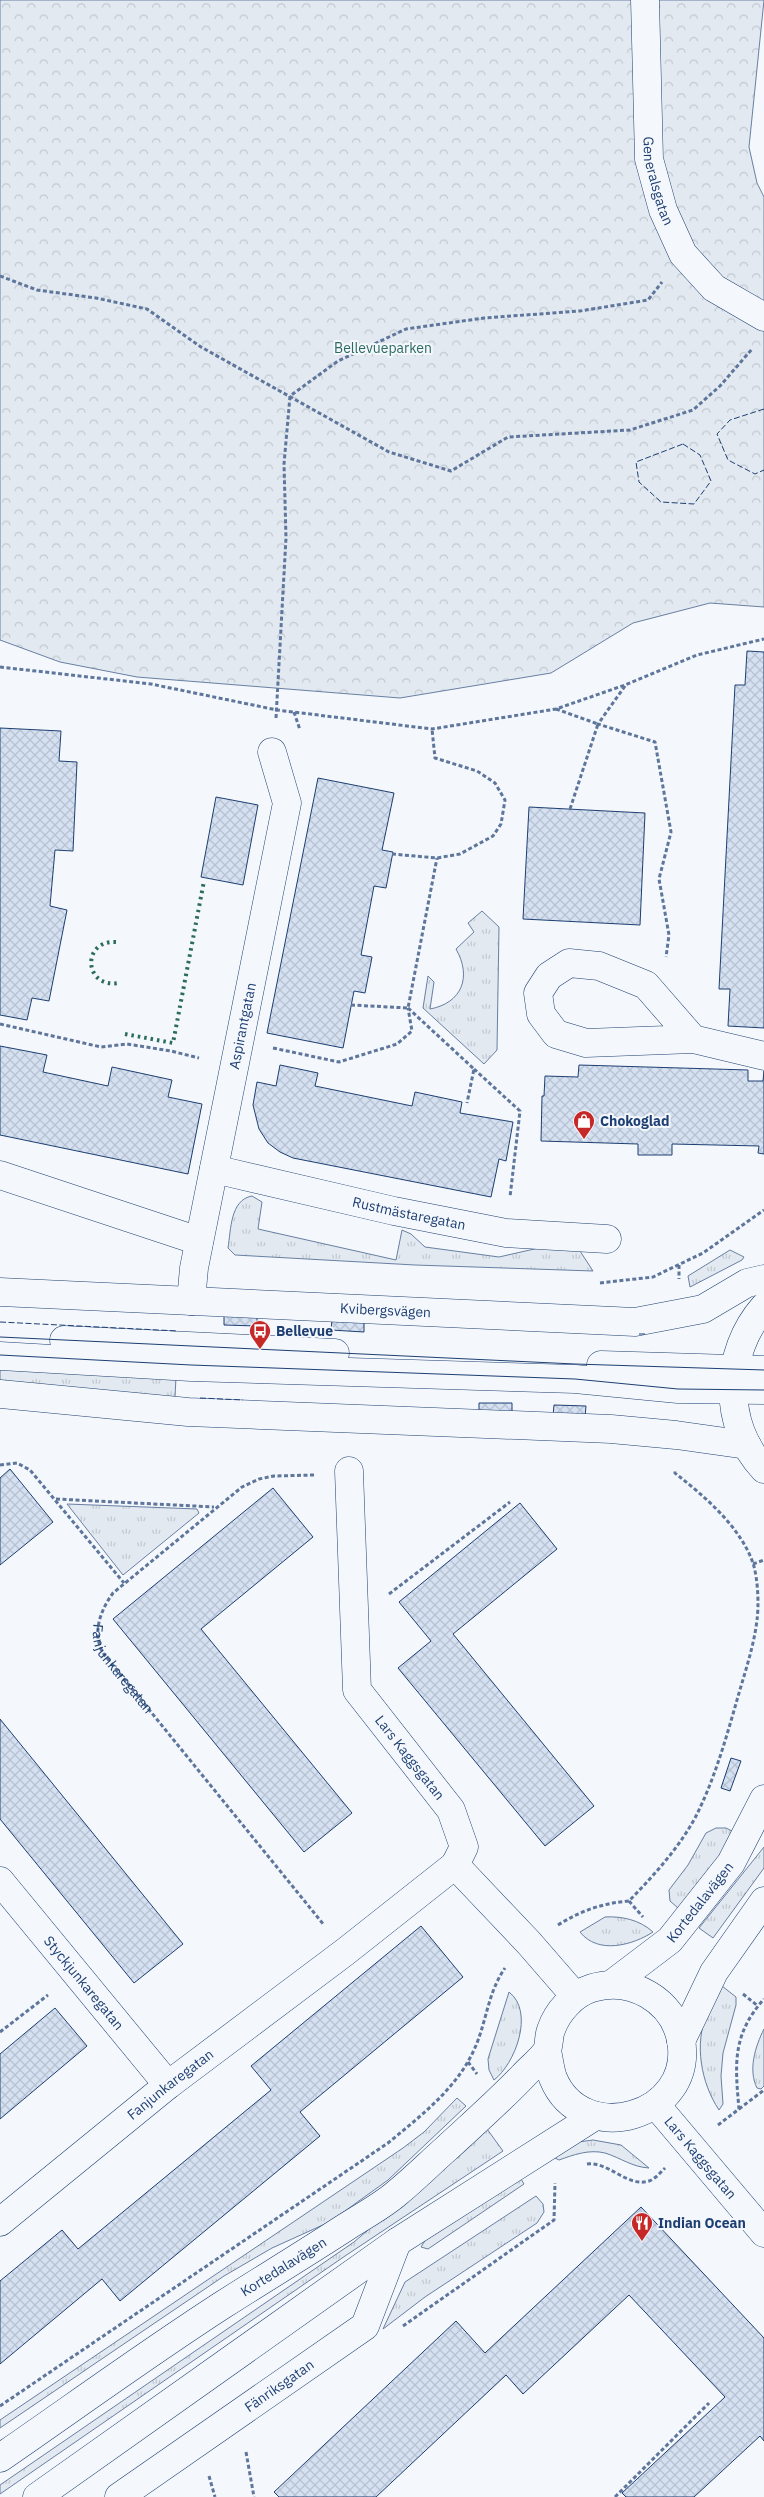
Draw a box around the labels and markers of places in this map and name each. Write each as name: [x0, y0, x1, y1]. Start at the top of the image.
shop icon: Chokoglad: [572, 1109, 596, 1140]
place label: Chokoglad: [600, 1112, 669, 1130]
bus stop icon: Bellevue: [248, 1319, 272, 1350]
place label: Bellevue: [276, 1322, 333, 1340]
restaurant icon: Indian Ocean: [630, 2211, 654, 2242]
place label: Indian Ocean: [658, 2214, 746, 2232]

